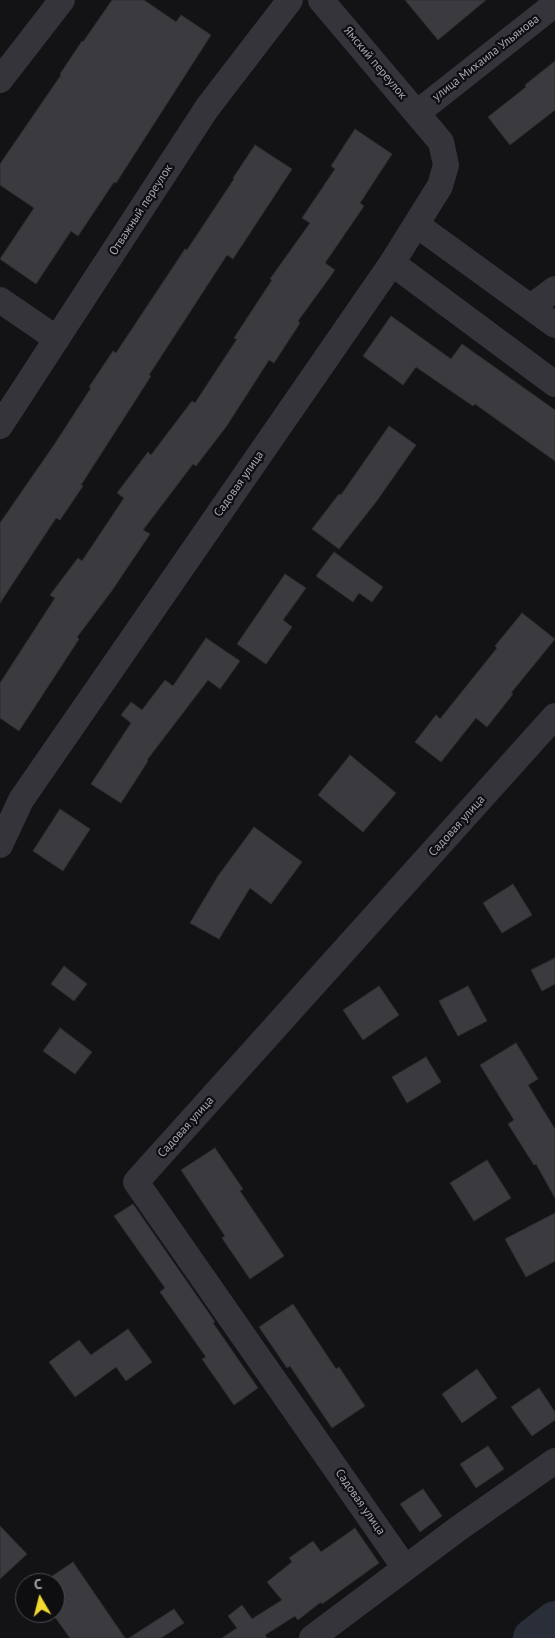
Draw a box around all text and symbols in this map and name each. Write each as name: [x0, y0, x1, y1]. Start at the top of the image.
street label: улица Михаила Ульянова: [430, 12, 542, 104]
street label: Ямский переулок: [340, 24, 410, 102]
street label: Отважный переулок: [106, 162, 176, 258]
street label: Садовая улица: [211, 448, 267, 520]
street label: Садовая улица: [426, 793, 488, 859]
street label: Садовая улица: [155, 1094, 217, 1160]
street label: Садовая улица: [332, 1466, 388, 1538]
north arrow: [15, 1573, 65, 1623]
text: С: [33, 1575, 43, 1594]

